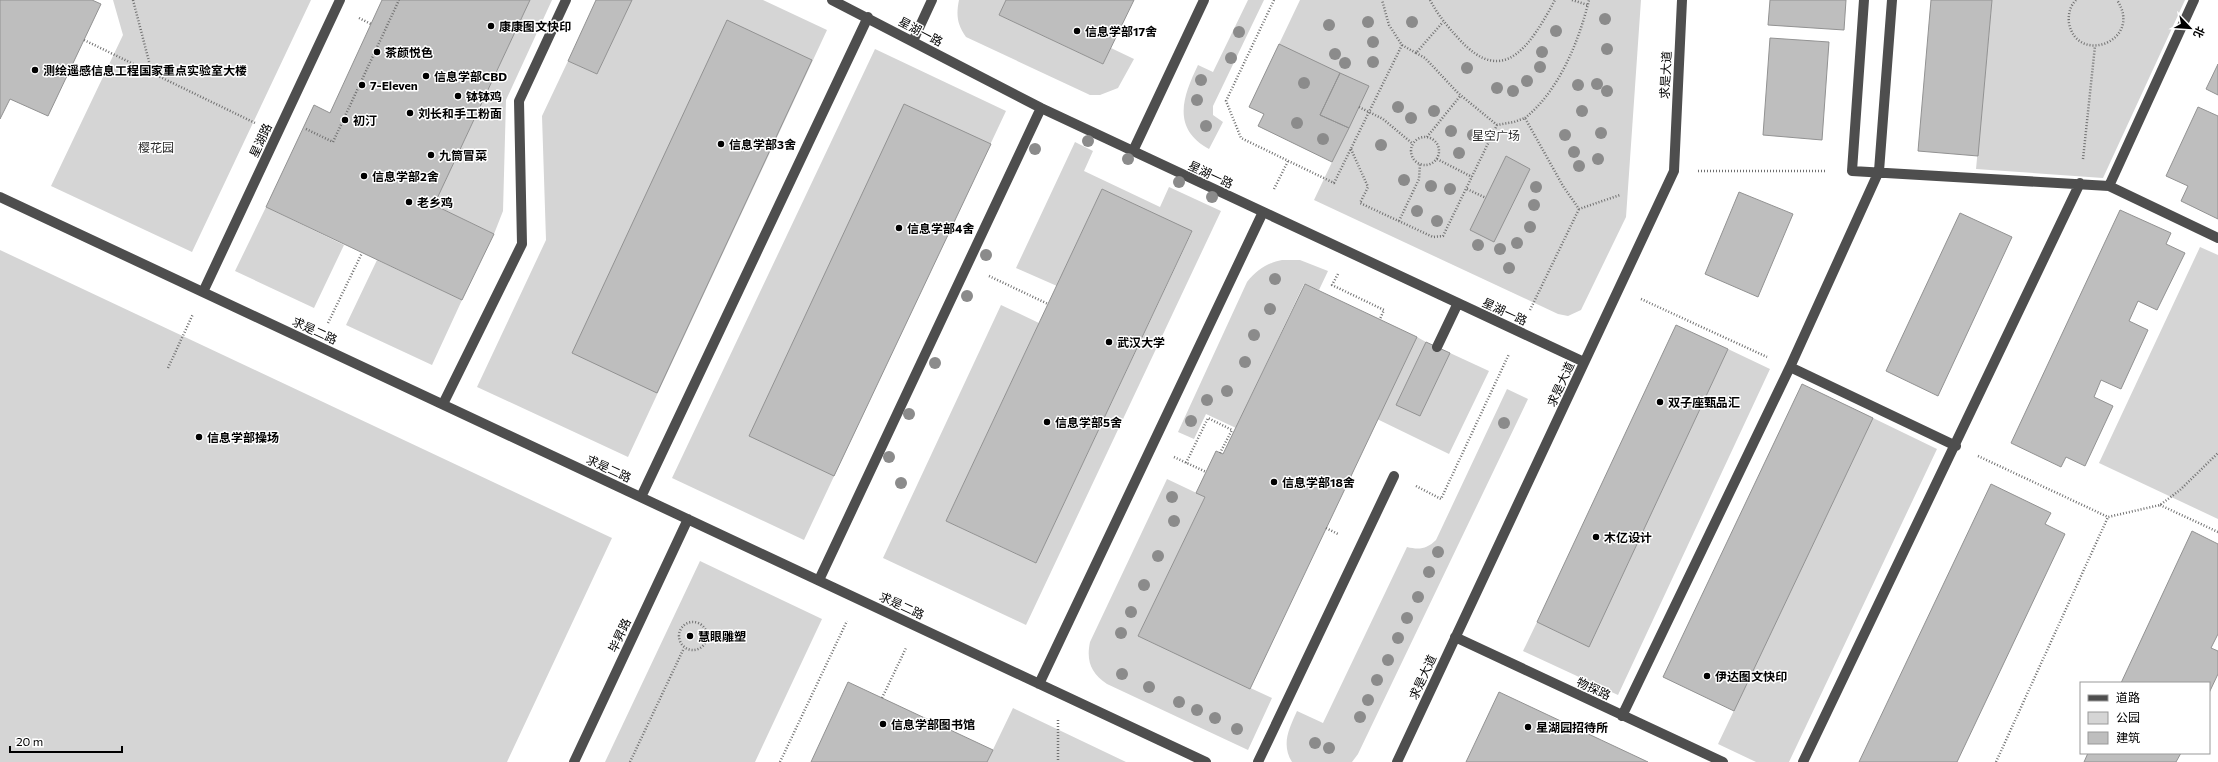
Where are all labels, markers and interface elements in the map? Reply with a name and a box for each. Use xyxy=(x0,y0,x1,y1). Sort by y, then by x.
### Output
north arrow xyxy=(2170,8,2210,48)
street label: 星湖一路 xyxy=(897,14,945,48)
place label: 康康图文快印 xyxy=(499,19,571,33)
marker: 康康图文快印 xyxy=(486,21,496,31)
place label: 信息学部17舍 xyxy=(1085,24,1157,38)
text: 北 xyxy=(2191,25,2208,40)
marker: 信息学部17舍 xyxy=(1072,26,1082,36)
place label: 茶颜悦色 xyxy=(385,45,433,59)
marker: 茶颜悦色 xyxy=(372,47,382,57)
street label: 求是大道 xyxy=(1657,51,1673,99)
place label: 测绘遥感信息工程国家重点实验室大楼 xyxy=(43,63,247,77)
marker: 测绘遥感信息工程国家重点实验室大楼 xyxy=(30,65,40,75)
place label: 信息学部CBD xyxy=(434,69,507,83)
marker: 信息学部CBD xyxy=(421,71,431,81)
place label: 7-Eleven xyxy=(370,78,418,92)
marker: 7-Eleven xyxy=(357,80,367,90)
place label: 钵钵鸡 xyxy=(466,89,502,103)
marker: 钵钵鸡 xyxy=(453,91,463,101)
place label: 刘长和手工粉面 xyxy=(418,106,502,120)
marker: 刘长和手工粉面 xyxy=(405,108,415,118)
place label: 初汀 xyxy=(353,113,377,127)
marker: 初汀 xyxy=(340,115,350,125)
street label: 星湖路 xyxy=(246,121,274,159)
park label: 星空广场 xyxy=(1472,128,1520,142)
place label: 信息学部3舍 xyxy=(729,137,796,151)
marker: 信息学部3舍 xyxy=(716,139,726,149)
park label: 樱花园 xyxy=(138,140,174,154)
place label: 九筒冒菜 xyxy=(439,148,487,162)
marker: 九筒冒菜 xyxy=(426,150,436,160)
street label: 星湖一路 xyxy=(1186,158,1236,190)
place label: 信息学部2舍 xyxy=(372,169,439,183)
marker: 信息学部2舍 xyxy=(359,171,369,181)
place label: 老乡鸡 xyxy=(417,195,453,209)
marker: 老乡鸡 xyxy=(404,197,414,207)
place label: 信息学部4舍 xyxy=(907,221,974,235)
marker: 信息学部4舍 xyxy=(894,223,904,233)
street label: 星湖一路 xyxy=(1480,295,1530,327)
street label: 求是二路 xyxy=(290,314,340,346)
place label: 武汉大学 xyxy=(1117,335,1165,349)
marker: 武汉大学 xyxy=(1104,337,1114,347)
street label: 求是大道 xyxy=(1544,359,1576,409)
place label: 双子座甄品汇 xyxy=(1668,395,1740,409)
marker: 双子座甄品汇 xyxy=(1655,397,1665,407)
place label: 信息学部5舍 xyxy=(1055,415,1122,429)
marker: 信息学部5舍 xyxy=(1042,417,1052,427)
place label: 信息学部操场 xyxy=(207,430,279,444)
marker: 信息学部操场 xyxy=(194,432,204,442)
street label: 求是二路 xyxy=(584,452,634,484)
place label: 信息学部18舍 xyxy=(1282,475,1355,489)
marker: 信息学部18舍 xyxy=(1269,477,1279,487)
place label: 木亿设计 xyxy=(1604,530,1652,544)
marker: 木亿设计 xyxy=(1591,532,1601,542)
street label: 求是二路 xyxy=(877,589,927,621)
street label: 毕昇路 xyxy=(605,616,633,654)
place label: 慧眼雕塑 xyxy=(698,629,746,643)
marker: 慧眼雕塑 xyxy=(685,631,695,641)
street label: 求是大道 xyxy=(1406,652,1438,702)
place label: 伊达图文快印 xyxy=(1715,669,1787,683)
marker: 伊达图文快印 xyxy=(1702,671,1712,681)
street label: 物探路 xyxy=(1575,674,1613,702)
legend xyxy=(2080,682,2210,754)
text: 道路 xyxy=(2116,690,2140,704)
text: 公园 xyxy=(2116,710,2140,724)
place label: 信息学部图书馆 xyxy=(891,717,975,731)
marker: 信息学部图书馆 xyxy=(878,719,888,729)
place label: 星湖园招待所 xyxy=(1536,720,1608,734)
marker: 星湖园招待所 xyxy=(1523,722,1533,732)
scale bar xyxy=(10,728,122,754)
text: 建筑 xyxy=(2116,730,2140,744)
text: 20 m xyxy=(16,734,43,748)

